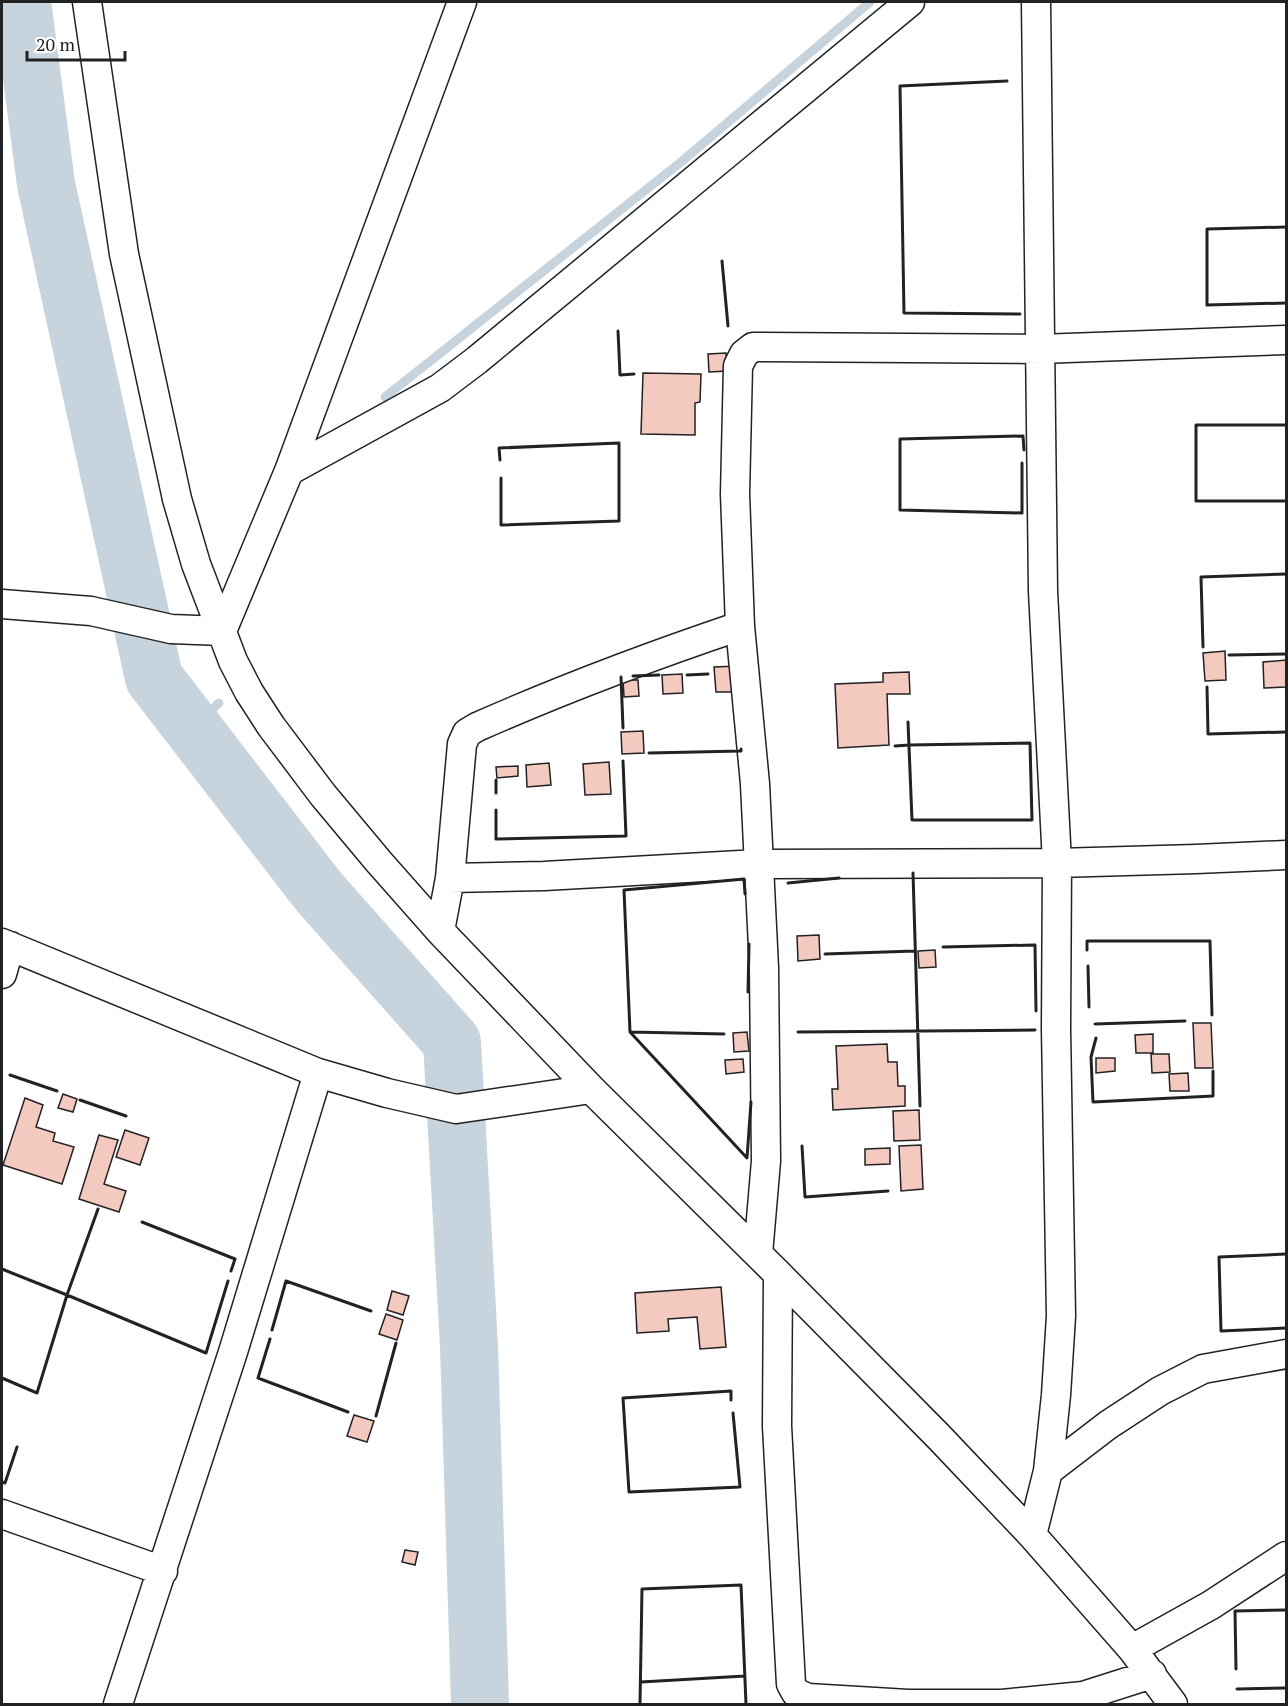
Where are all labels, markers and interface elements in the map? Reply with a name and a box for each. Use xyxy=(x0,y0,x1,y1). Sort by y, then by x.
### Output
scale bar xyxy=(27,24,124,62)
text: 20 m xyxy=(36,32,76,56)

